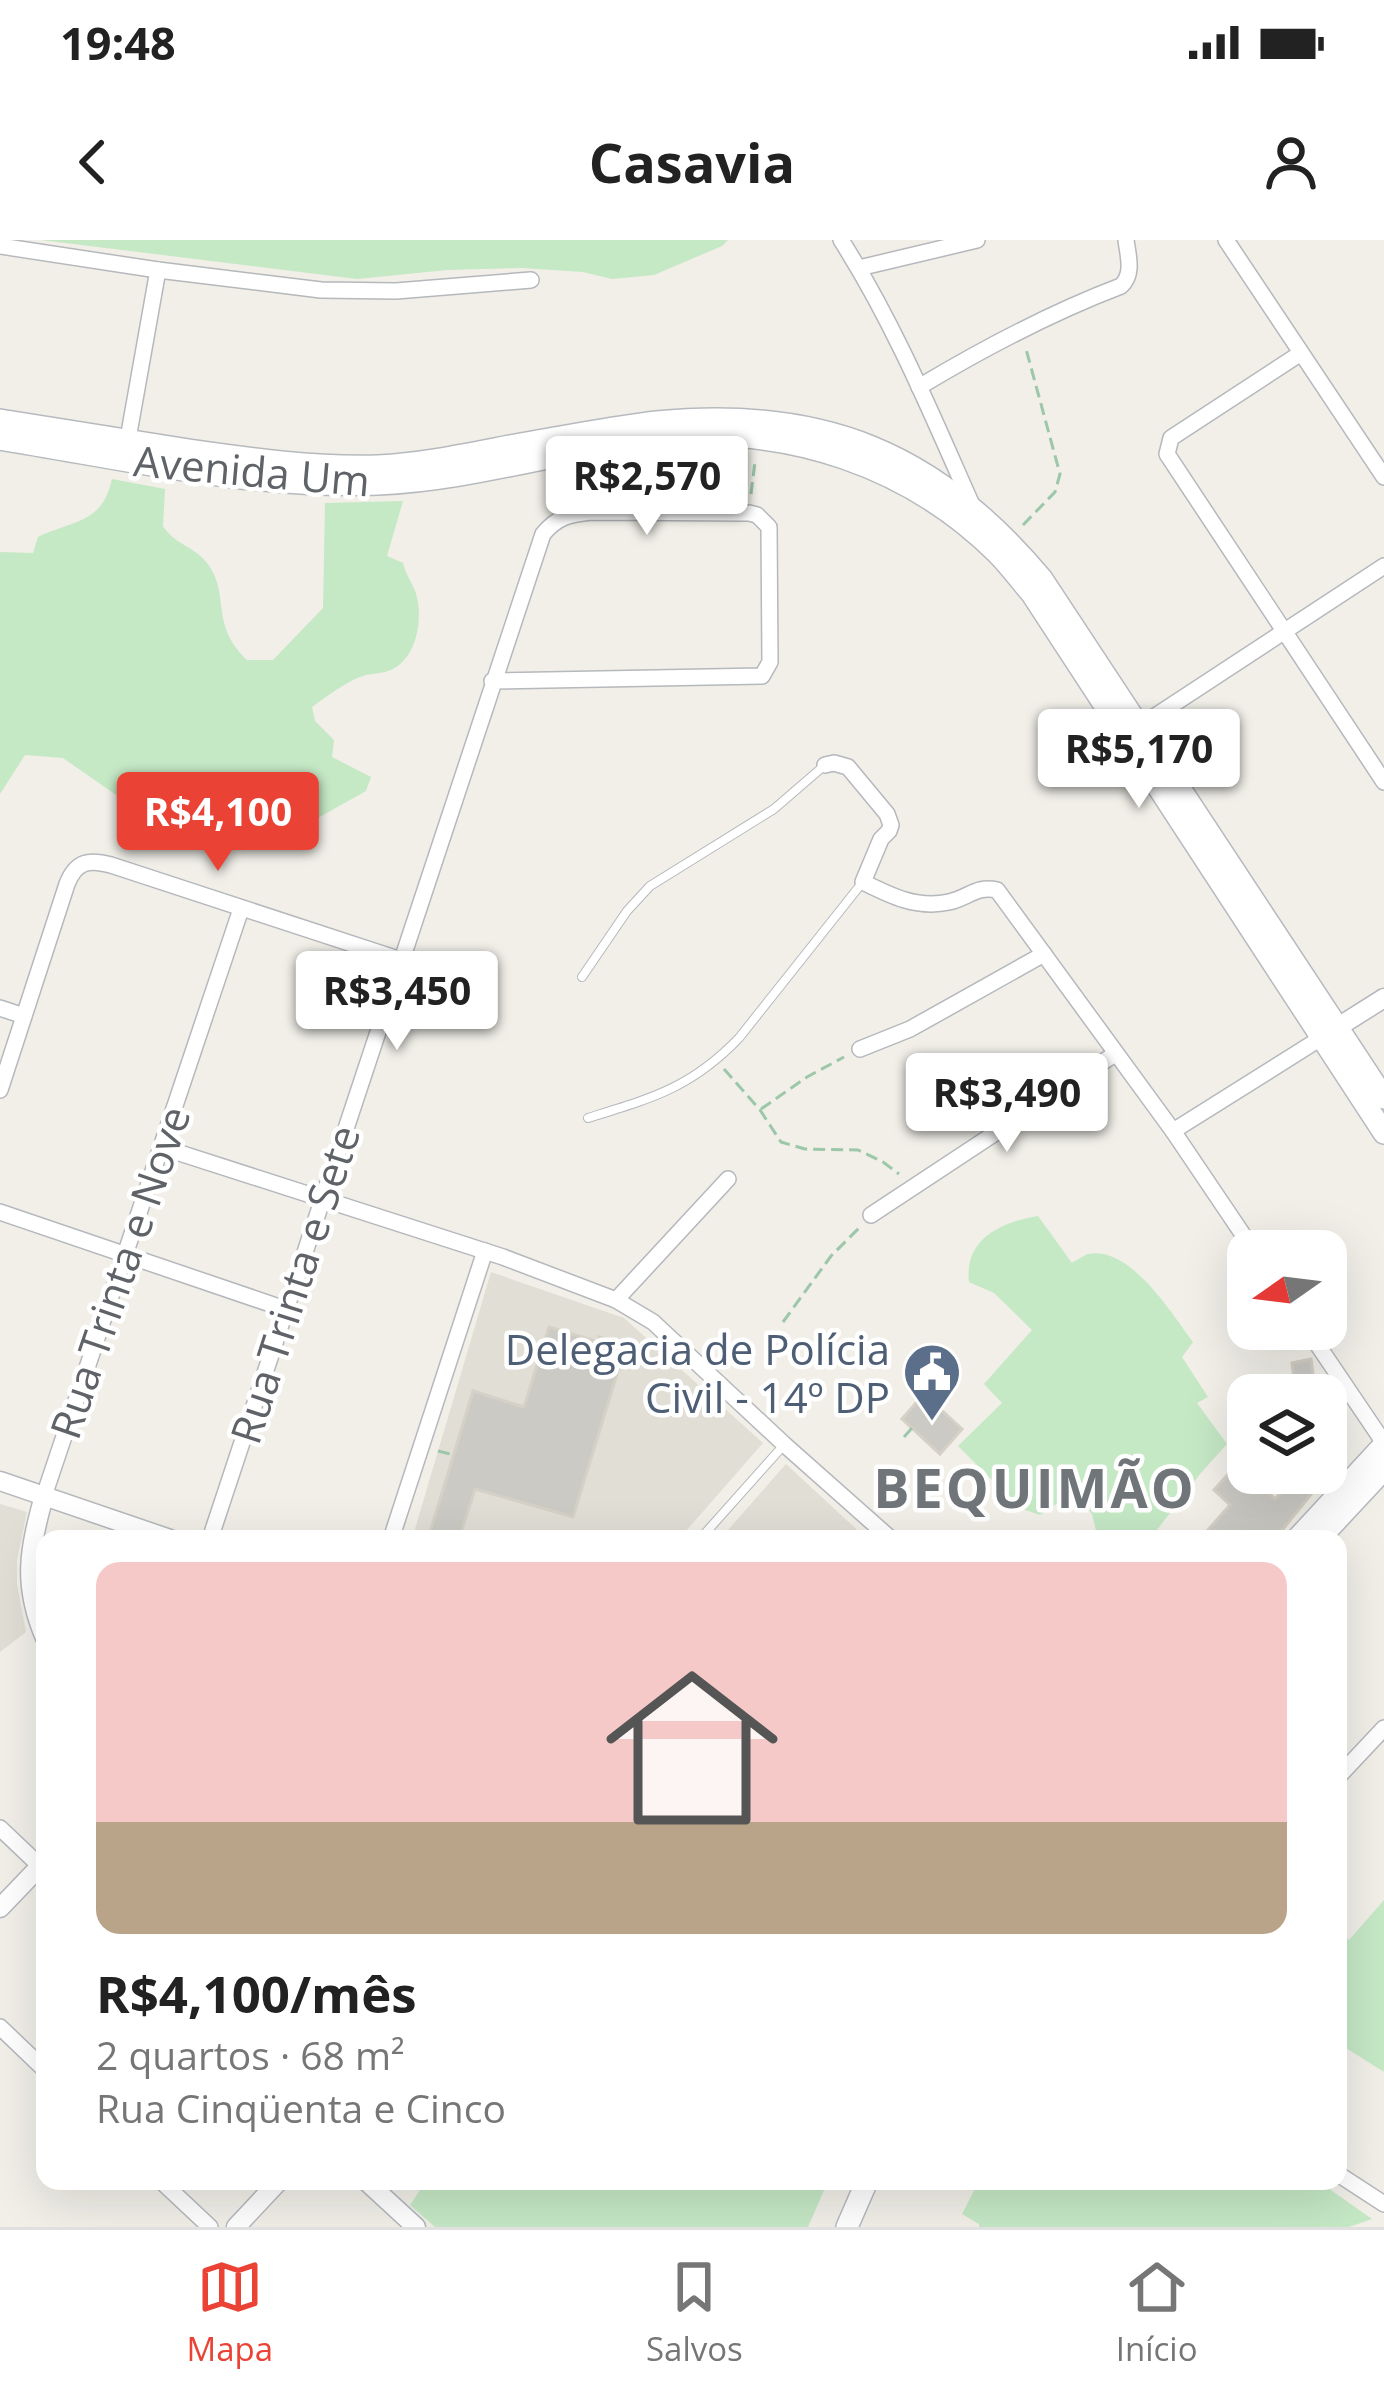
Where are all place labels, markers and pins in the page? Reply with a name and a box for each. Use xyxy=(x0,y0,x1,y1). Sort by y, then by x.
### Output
pin: R$2,570 xyxy=(536,436,758,538)
pin: R$5,170 xyxy=(1028,709,1250,811)
pin: R$4,100 xyxy=(107,772,329,874)
pin: R$3,450 xyxy=(286,951,508,1053)
pin: R$3,490 xyxy=(896,1053,1118,1155)
place label: Delegacia de Polícia Civil - 14º DP xyxy=(505,1320,890,1425)
public building icon: Delegacia de Polícia Civil - 14º DP xyxy=(901,1341,963,1423)

